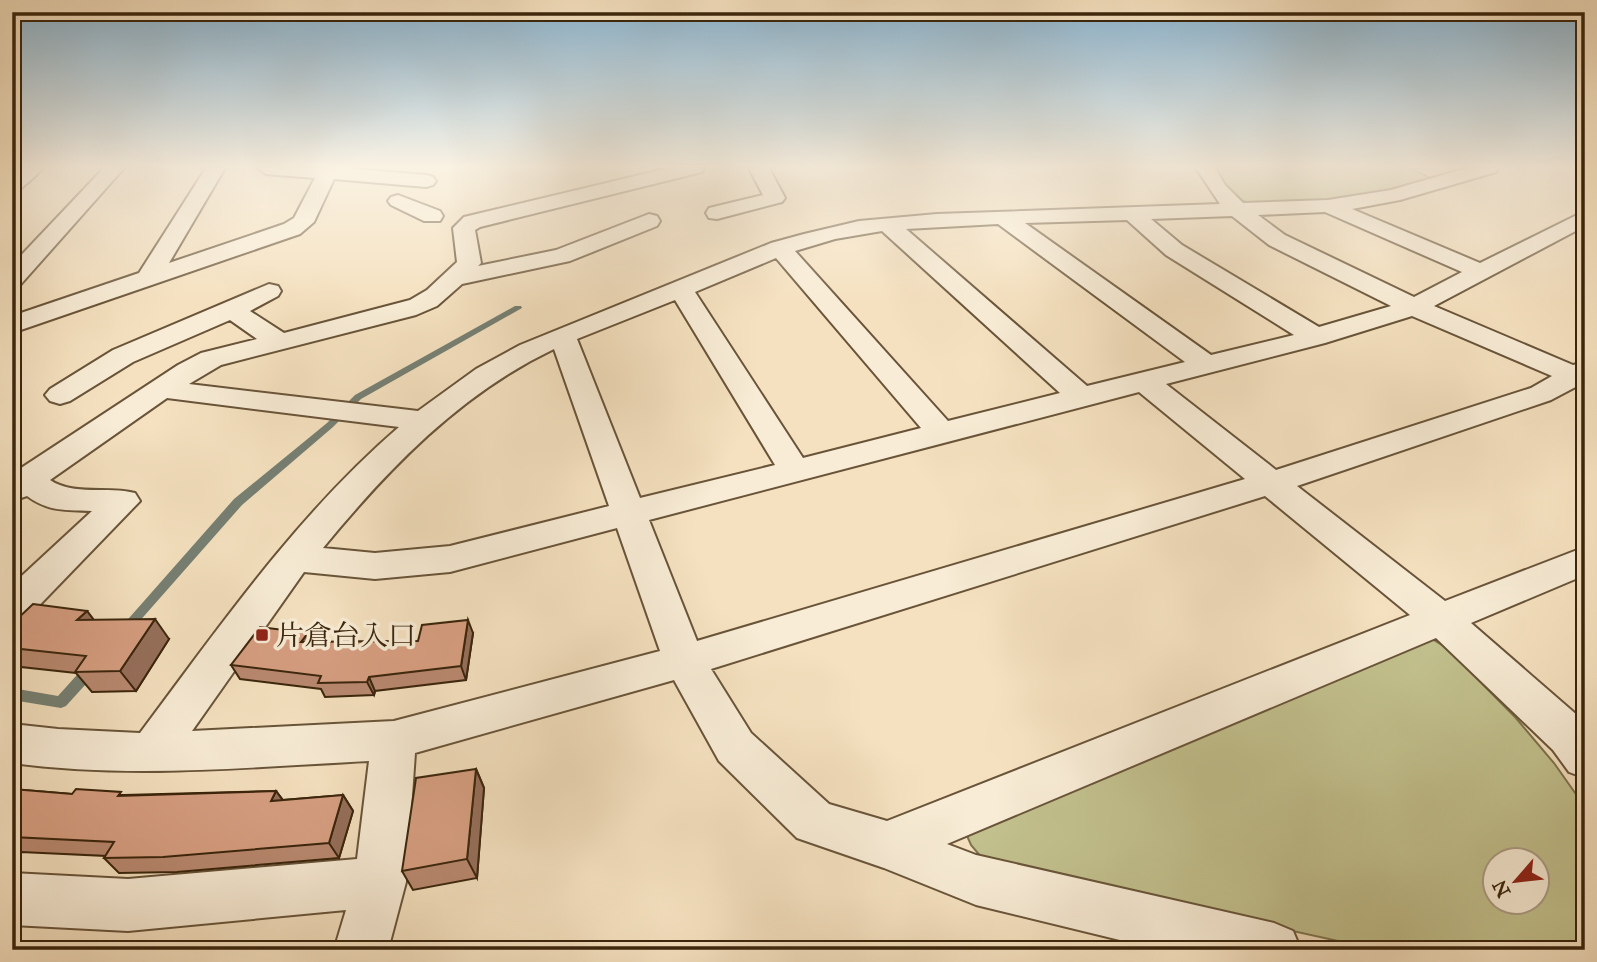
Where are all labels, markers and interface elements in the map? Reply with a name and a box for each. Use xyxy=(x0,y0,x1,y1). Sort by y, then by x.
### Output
place label: 片倉台入口 xyxy=(276,618,416,653)
marker: 片倉台入口 xyxy=(254,627,270,643)
north arrow xyxy=(1482,846,1552,916)
text: N xyxy=(1487,876,1515,901)

